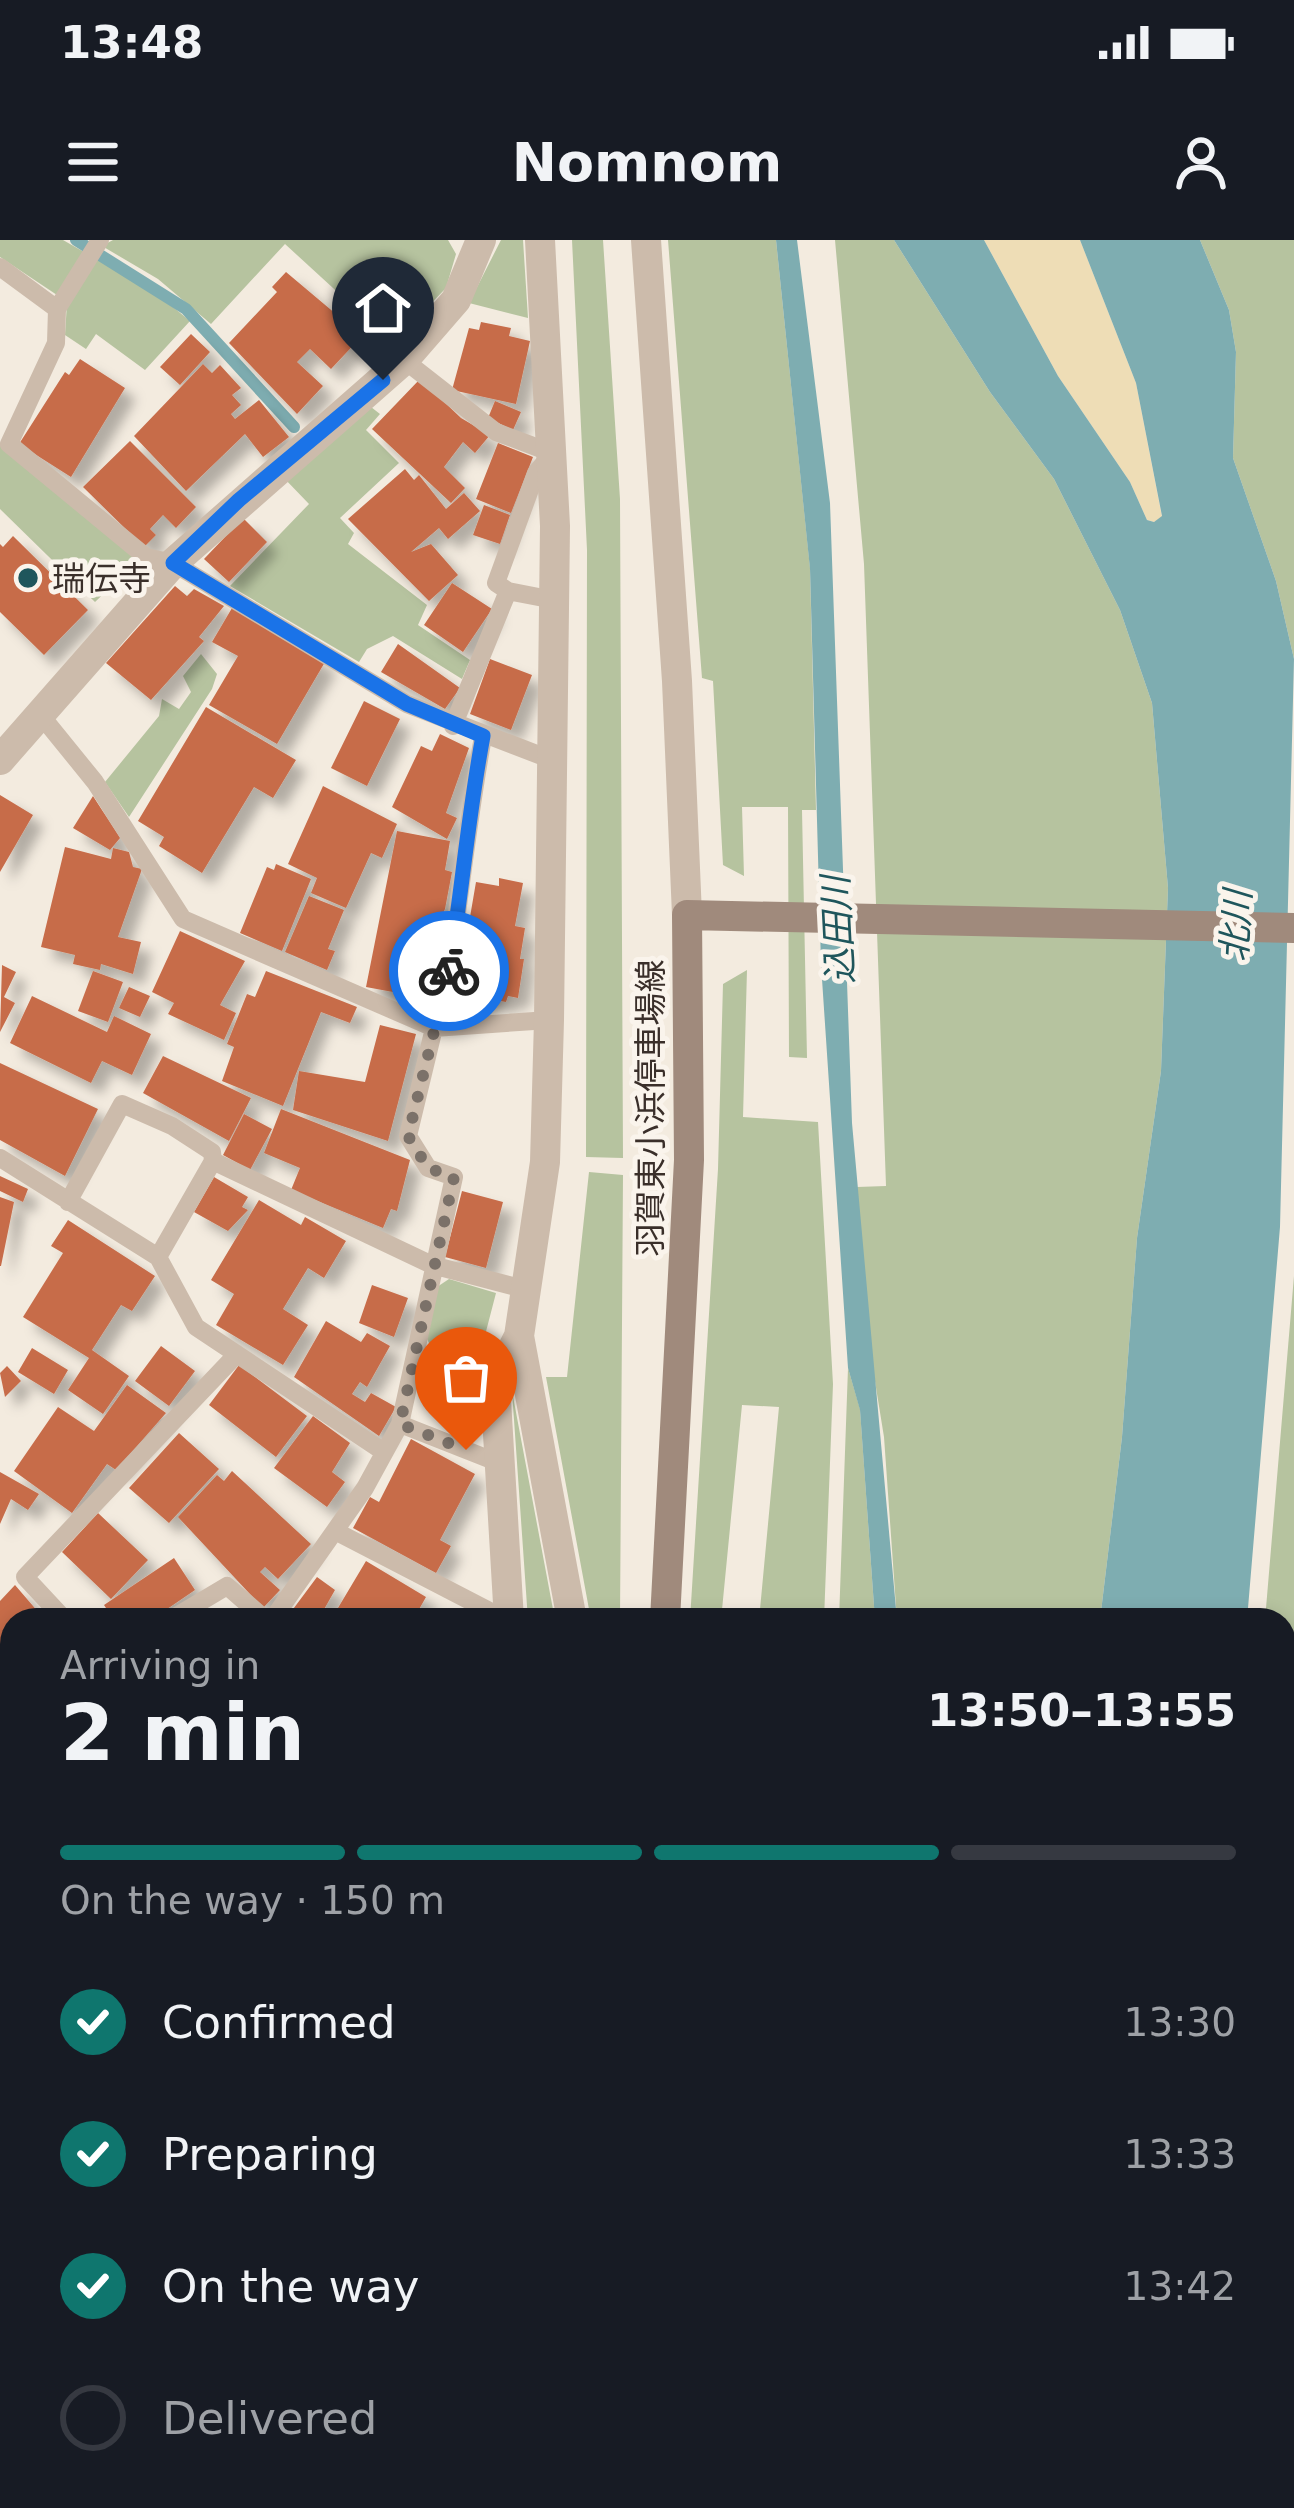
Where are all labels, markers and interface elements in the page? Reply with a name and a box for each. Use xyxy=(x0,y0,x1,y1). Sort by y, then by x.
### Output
text: 13:48 xyxy=(60,16,203,69)
icon: menu xyxy=(60,129,126,195)
icon: person xyxy=(1168,129,1234,195)
text: Nomnom xyxy=(512,131,782,194)
pin xyxy=(332,257,434,380)
icon: home xyxy=(350,275,416,341)
place label: 瑞伝寺 xyxy=(52,559,151,598)
marker: 瑞伝寺 xyxy=(15,565,41,591)
water label: 込田川 xyxy=(814,871,861,985)
water label: 北川 xyxy=(1214,885,1259,963)
courier xyxy=(389,911,509,1031)
icon: bike xyxy=(416,938,482,1004)
street label: 羽賀東小浜停車場線 xyxy=(631,960,670,1257)
pin xyxy=(415,1327,517,1450)
icon: bag xyxy=(433,1345,499,1411)
text: Arriving in xyxy=(60,1643,260,1688)
text: 13:50–13:55 xyxy=(927,1684,1236,1737)
text: 2 min xyxy=(60,1688,305,1778)
text: On the way · 150 m xyxy=(60,1878,445,1923)
icon: check xyxy=(60,1989,126,2055)
text: Confirmed xyxy=(162,1996,396,2049)
text: 13:30 xyxy=(1124,2000,1236,2045)
icon: check xyxy=(60,2121,126,2187)
text: Preparing xyxy=(162,2128,378,2181)
text: 13:33 xyxy=(1124,2132,1236,2177)
icon: check xyxy=(60,2253,126,2319)
text: On the way xyxy=(162,2260,419,2313)
text: 13:42 xyxy=(1124,2264,1236,2309)
text: Delivered xyxy=(162,2392,377,2445)

